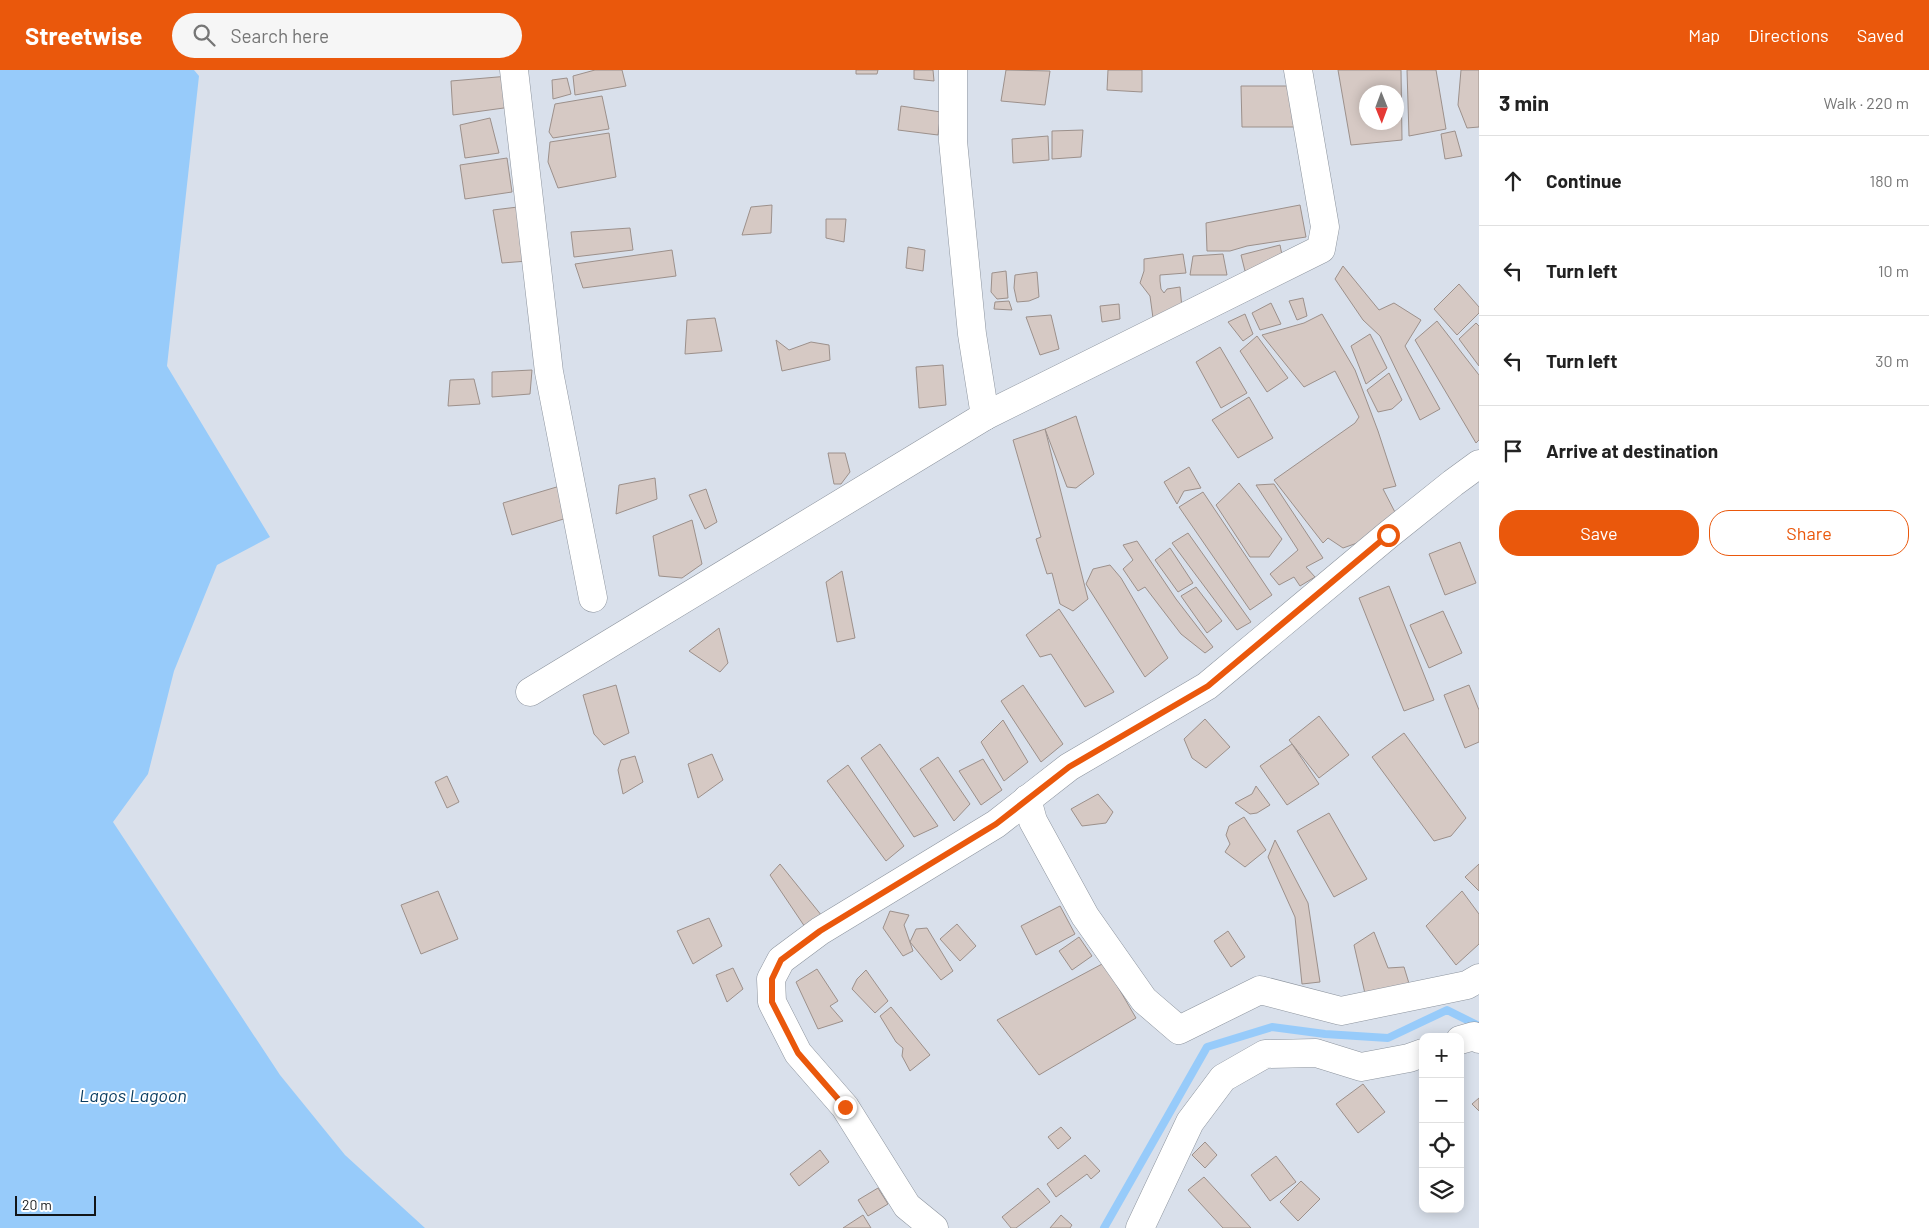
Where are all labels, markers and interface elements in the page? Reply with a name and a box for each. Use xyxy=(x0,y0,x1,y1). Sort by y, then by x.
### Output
search box xyxy=(172,13,522,58)
text: Streetwise xyxy=(25,21,142,50)
icon: search xyxy=(190,21,218,49)
text: Search here xyxy=(230,24,329,47)
text: Map xyxy=(1688,24,1720,46)
text: Directions xyxy=(1748,24,1829,46)
text: Saved xyxy=(1857,24,1904,46)
north arrow xyxy=(1359,85,1404,130)
text: 3 min xyxy=(1499,90,1549,115)
text: Walk · 220 m xyxy=(1823,93,1909,112)
icon: ahead xyxy=(1499,167,1527,195)
text: Continue xyxy=(1546,169,1622,192)
text: 180 m xyxy=(1870,171,1909,190)
icon: left xyxy=(1499,257,1527,285)
text: Turn left xyxy=(1546,259,1617,282)
text: 10 m xyxy=(1878,261,1909,280)
icon: left xyxy=(1499,347,1527,375)
text: Turn left xyxy=(1546,349,1617,372)
text: 30 m xyxy=(1875,351,1909,370)
icon: arrive xyxy=(1499,437,1527,465)
text: Arrive at destination xyxy=(1546,439,1718,462)
button: Save xyxy=(1499,510,1699,556)
button: Share xyxy=(1709,510,1909,556)
route start xyxy=(1377,524,1400,547)
map controls xyxy=(1419,1033,1464,1213)
button: + xyxy=(1419,1033,1464,1078)
button: − xyxy=(1419,1078,1464,1123)
water label: Lagos Lagoon xyxy=(79,1084,187,1106)
route end xyxy=(834,1096,857,1119)
button: locate xyxy=(1419,1123,1464,1168)
button: layers xyxy=(1419,1168,1464,1213)
scale bar xyxy=(15,1193,96,1216)
text: 20 m xyxy=(22,1196,52,1213)

